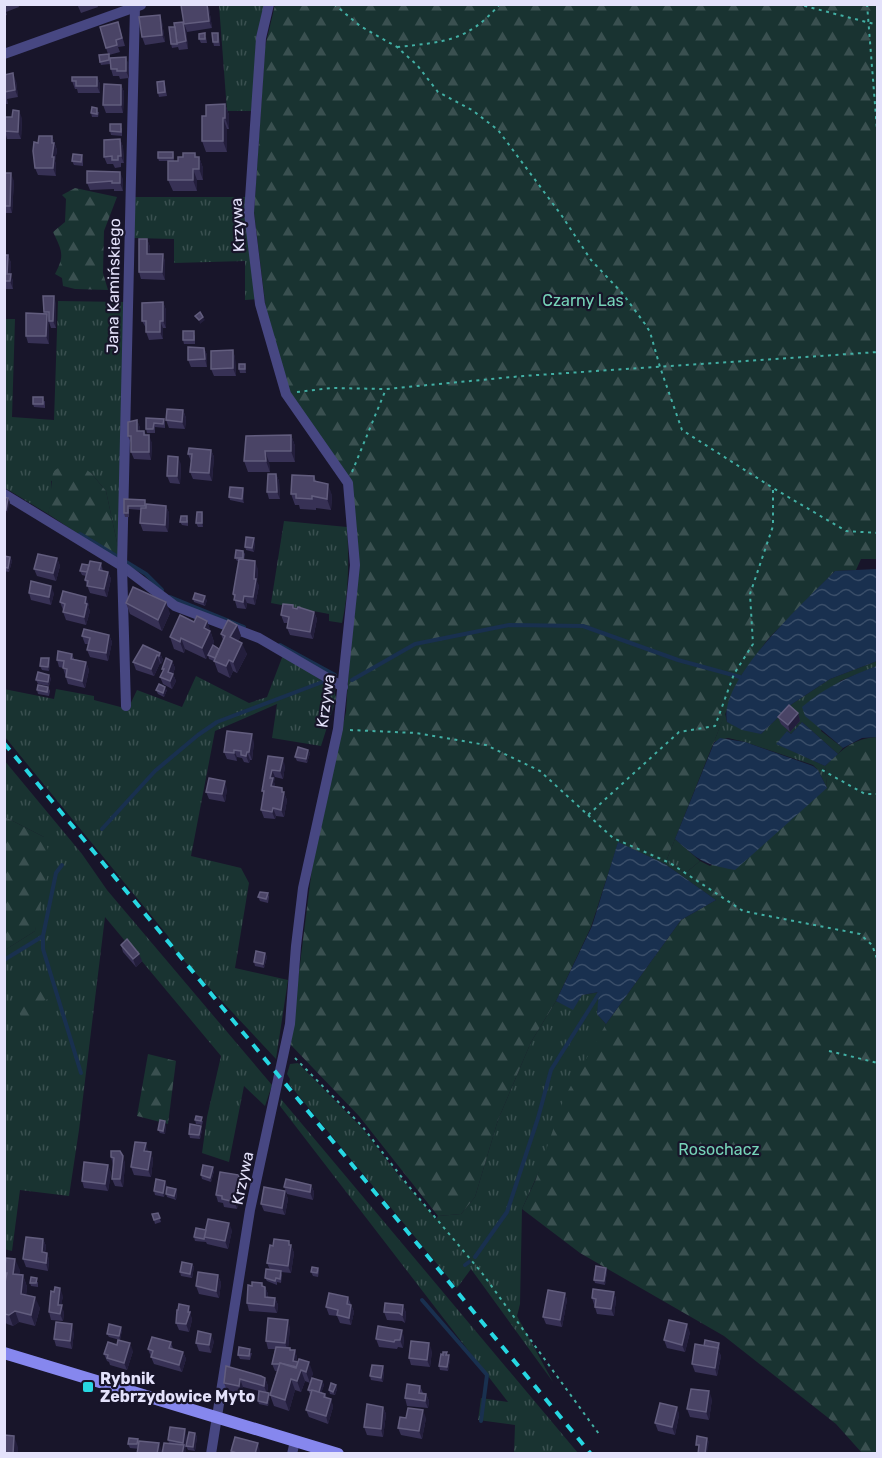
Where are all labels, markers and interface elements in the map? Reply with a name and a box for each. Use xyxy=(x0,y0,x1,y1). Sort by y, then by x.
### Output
street label: Krzywa xyxy=(227,197,248,252)
street label: Jana Kamińskiego xyxy=(103,218,124,354)
park label: Czarny Las xyxy=(542,291,624,310)
street label: Krzywa xyxy=(312,673,339,729)
park label: Rosochacz xyxy=(678,1140,760,1159)
street label: Krzywa xyxy=(228,1150,257,1207)
place label: Rybnik Zebrzydowice Myto xyxy=(100,1369,255,1406)
marker: Rybnik Zebrzydowice Myto xyxy=(81,1380,95,1394)

